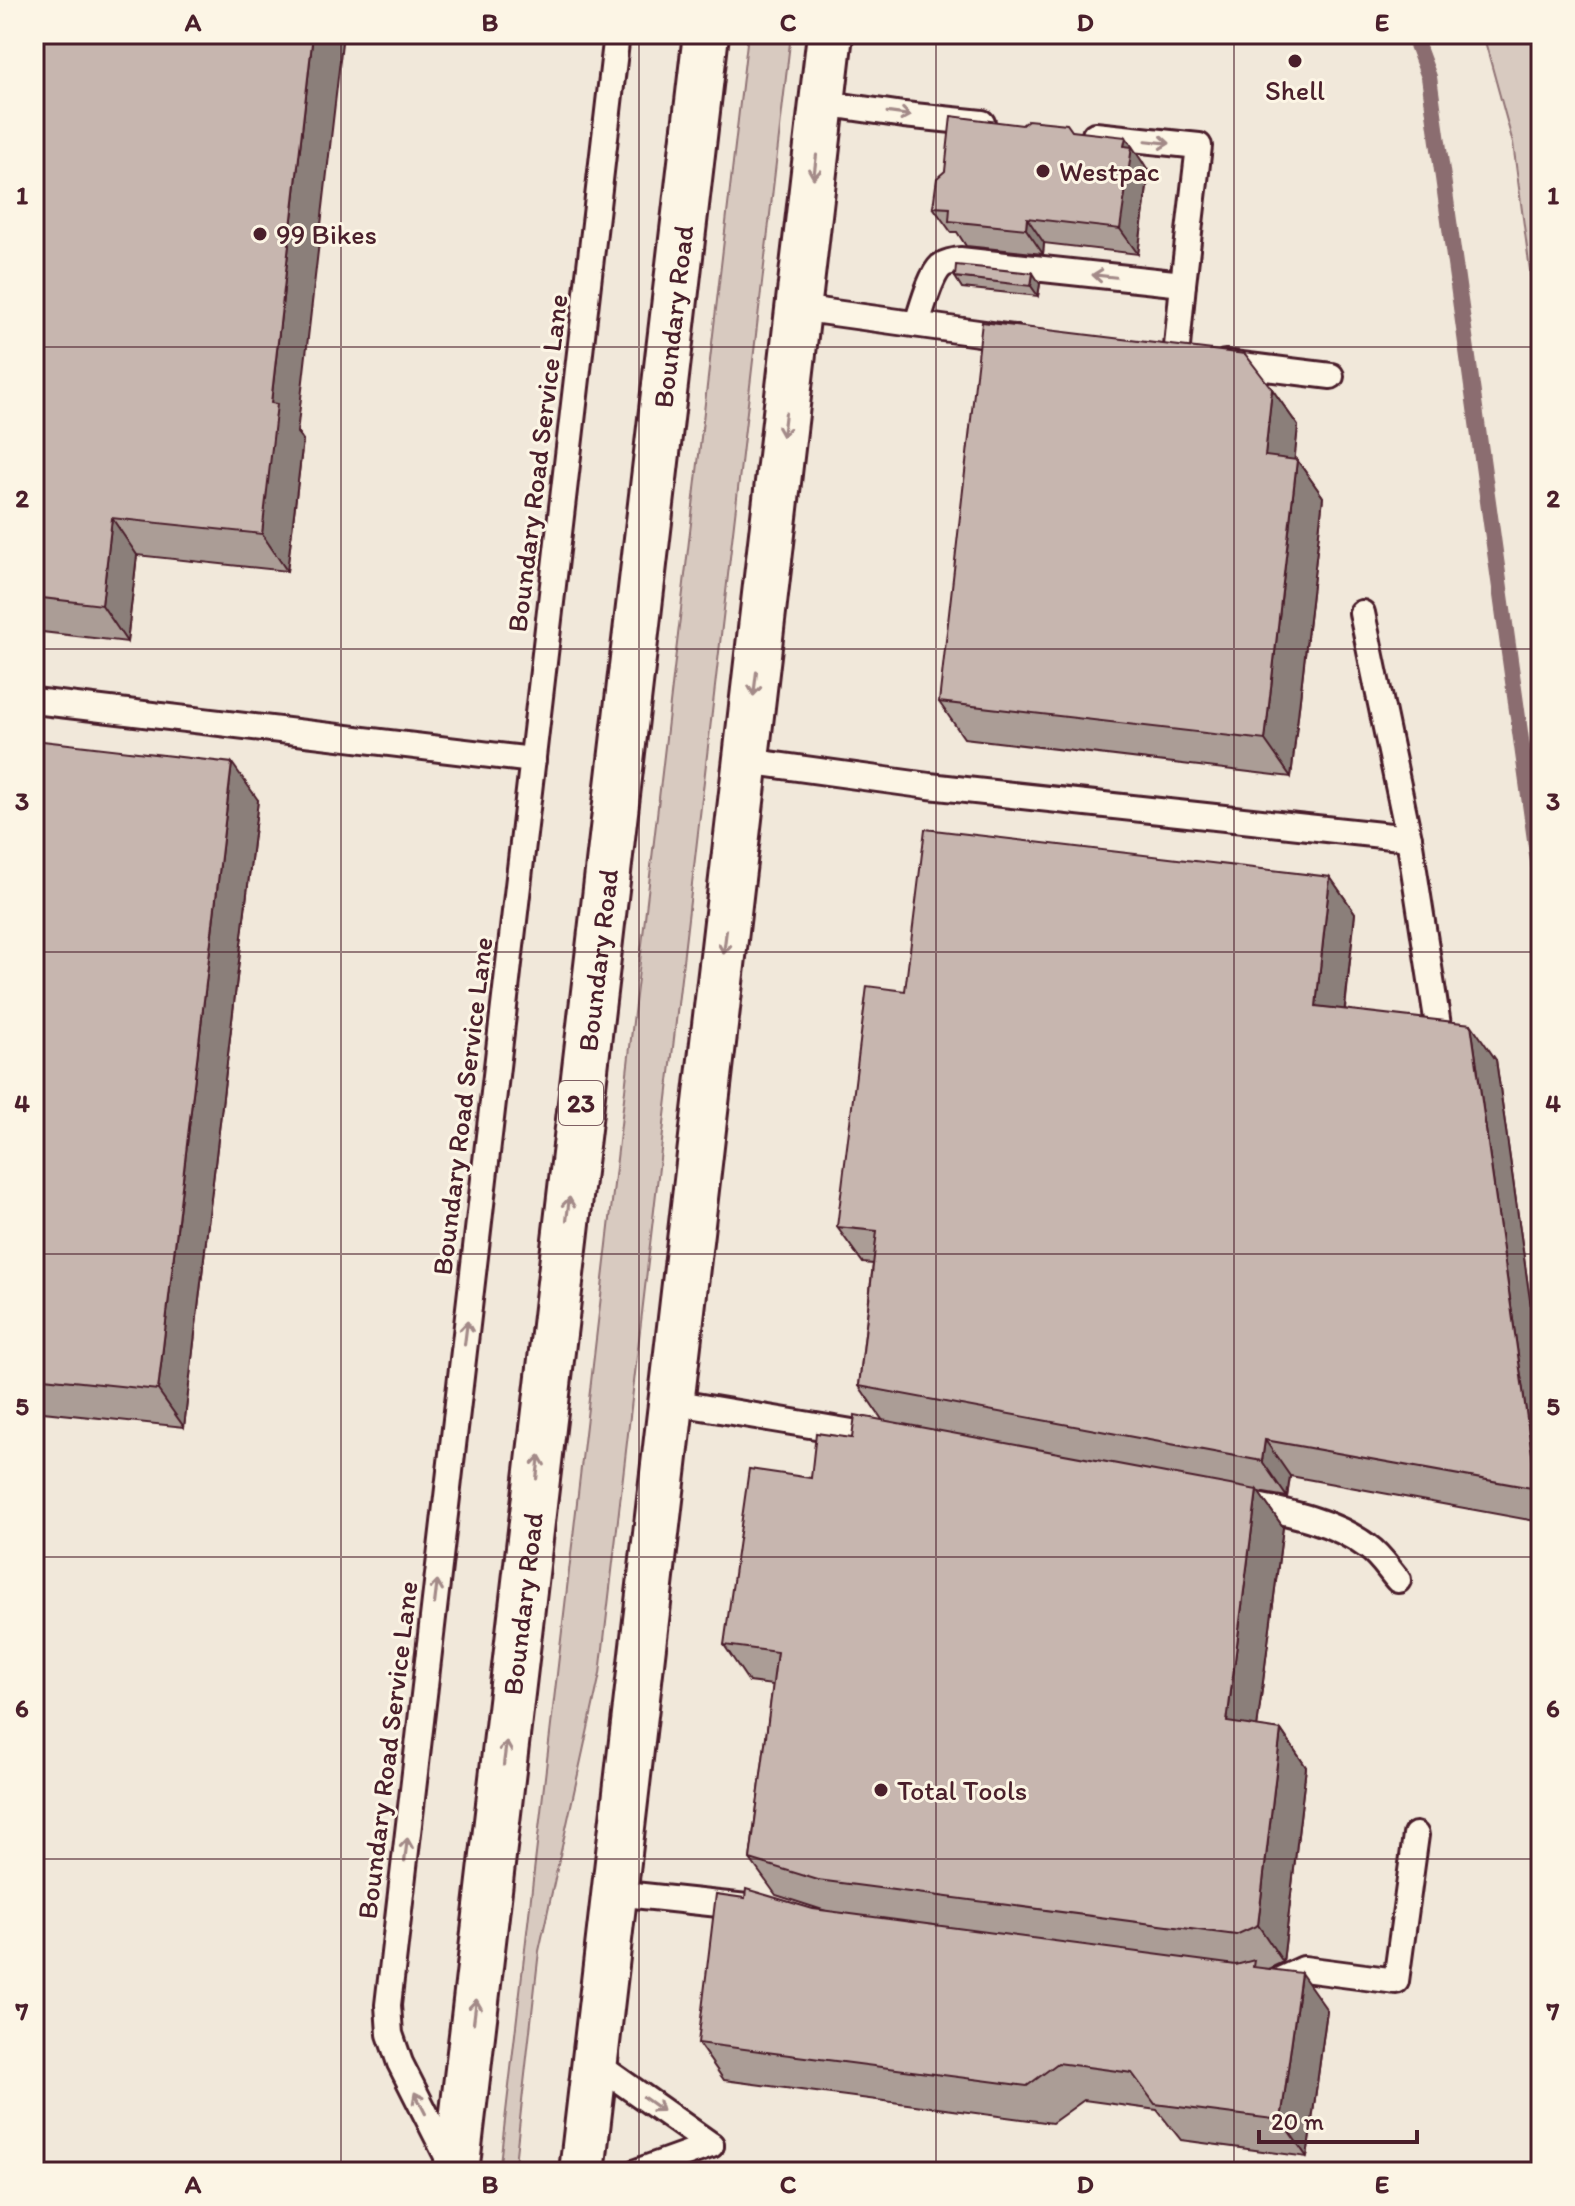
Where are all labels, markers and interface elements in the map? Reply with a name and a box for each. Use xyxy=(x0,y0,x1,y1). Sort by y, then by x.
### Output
text: A xyxy=(184,6,202,38)
text: B xyxy=(482,6,499,38)
text: C xyxy=(780,6,797,38)
text: D xyxy=(1076,6,1094,38)
text: E xyxy=(1375,6,1389,38)
marker: Shell xyxy=(1286,52,1304,70)
place label: Shell xyxy=(1265,73,1325,107)
one-way arrow xyxy=(886,107,911,122)
one-way arrow xyxy=(1144,134,1171,149)
one-way arrow xyxy=(807,153,822,180)
place label: Westpac xyxy=(1059,154,1160,188)
marker: Westpac xyxy=(1034,162,1052,180)
text: 1 xyxy=(16,179,28,211)
text: 1 xyxy=(1547,179,1559,211)
place label: 99 Bikes xyxy=(276,217,377,251)
street label: Boundary Road xyxy=(645,224,700,410)
marker: 99 Bikes xyxy=(251,225,269,243)
one-way arrow xyxy=(1091,268,1118,283)
street label: Boundary Road Service Lane xyxy=(499,292,575,634)
one-way arrow xyxy=(777,411,792,438)
text: 2 xyxy=(15,482,29,514)
text: 2 xyxy=(1546,482,1560,514)
one-way arrow xyxy=(747,670,762,697)
text: 3 xyxy=(15,785,29,817)
text: 3 xyxy=(1546,785,1560,817)
street label: Boundary Road xyxy=(570,867,625,1053)
one-way arrow xyxy=(717,928,732,955)
street label: Boundary Road Service Lane xyxy=(424,935,500,1277)
road number: 23 xyxy=(559,1081,603,1125)
text: 4 xyxy=(14,1087,30,1119)
text: 4 xyxy=(1545,1087,1561,1119)
one-way arrow xyxy=(561,1196,576,1222)
one-way arrow xyxy=(459,1321,474,1347)
text: 5 xyxy=(15,1390,29,1422)
text: 5 xyxy=(1546,1390,1560,1422)
one-way arrow xyxy=(531,1454,546,1481)
street label: Boundary Road xyxy=(495,1511,550,1697)
street label: Boundary Road Service Lane xyxy=(349,1579,425,1921)
one-way arrow xyxy=(429,1580,444,1605)
text: 6 xyxy=(15,1692,29,1724)
text: 6 xyxy=(1546,1692,1560,1724)
one-way arrow xyxy=(497,1740,512,1767)
place label: Total Tools xyxy=(897,1773,1027,1807)
marker: Total Tools xyxy=(872,1781,890,1799)
one-way arrow xyxy=(399,1838,414,1863)
text: 7 xyxy=(15,1995,29,2027)
text: 7 xyxy=(1546,1995,1560,2027)
one-way arrow xyxy=(467,1998,482,2025)
one-way arrow xyxy=(411,2091,427,2115)
scale bar xyxy=(1259,2094,1417,2144)
one-way arrow xyxy=(641,2096,663,2112)
text: 20 m xyxy=(1271,2107,1324,2136)
text: A xyxy=(184,2168,202,2200)
text: B xyxy=(482,2168,499,2200)
text: C xyxy=(780,2168,797,2200)
text: D xyxy=(1076,2168,1094,2200)
text: E xyxy=(1375,2168,1389,2200)

